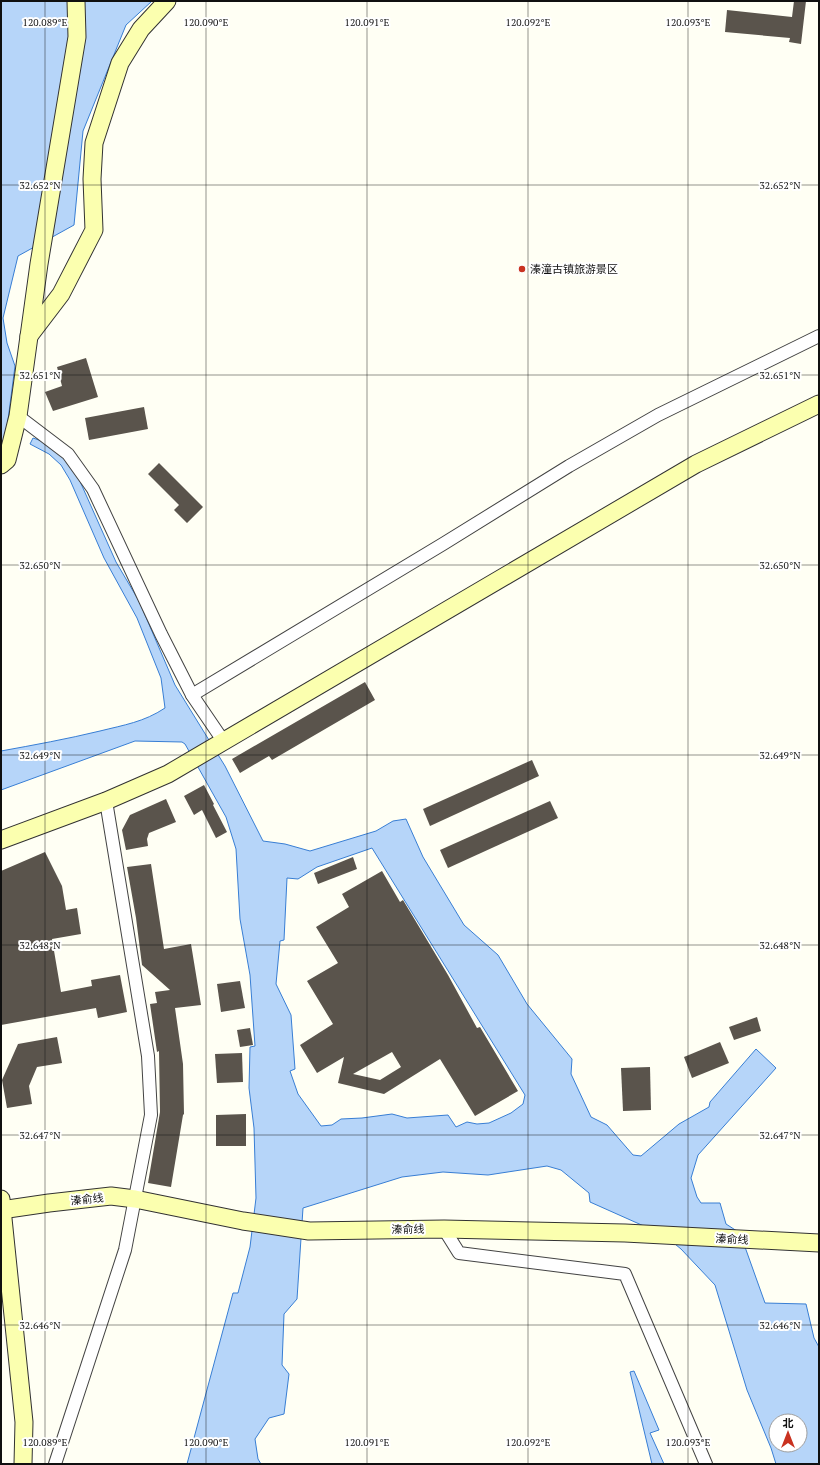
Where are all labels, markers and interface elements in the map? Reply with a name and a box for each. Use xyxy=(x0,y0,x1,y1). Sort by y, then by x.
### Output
text: 120.089°E xyxy=(23,16,68,29)
text: 120.090°E xyxy=(184,16,229,29)
text: 120.091°E xyxy=(345,16,390,29)
text: 120.092°E xyxy=(506,16,551,29)
text: 120.093°E xyxy=(666,16,711,29)
text: 32.652°N xyxy=(20,179,61,192)
text: 32.652°N xyxy=(760,179,801,192)
place label: 溱潼古镇旅游景区 xyxy=(530,262,618,276)
marker: 溱潼古镇旅游景区 xyxy=(517,264,527,274)
text: 32.651°N xyxy=(20,369,61,382)
text: 32.651°N xyxy=(760,369,801,382)
text: 32.650°N xyxy=(20,559,61,572)
text: 32.650°N xyxy=(760,559,801,572)
text: 32.649°N xyxy=(20,749,61,762)
text: 32.649°N xyxy=(760,749,801,762)
text: 32.648°N xyxy=(20,939,61,952)
text: 32.648°N xyxy=(760,939,801,952)
text: 32.647°N xyxy=(20,1129,61,1142)
text: 32.647°N xyxy=(760,1129,801,1142)
street label: 溱俞线 xyxy=(70,1190,104,1208)
street label: 溱俞线 xyxy=(391,1222,425,1236)
street label: 溱俞线 xyxy=(715,1231,749,1247)
text: 32.646°N xyxy=(20,1319,61,1332)
text: 32.646°N xyxy=(760,1319,801,1332)
north arrow xyxy=(768,1413,808,1453)
text: 北 xyxy=(783,1416,794,1430)
text: 120.089°E xyxy=(23,1436,68,1449)
text: 120.090°E xyxy=(184,1436,229,1449)
text: 120.091°E xyxy=(345,1436,390,1449)
text: 120.092°E xyxy=(506,1436,551,1449)
text: 120.093°E xyxy=(666,1436,711,1449)

